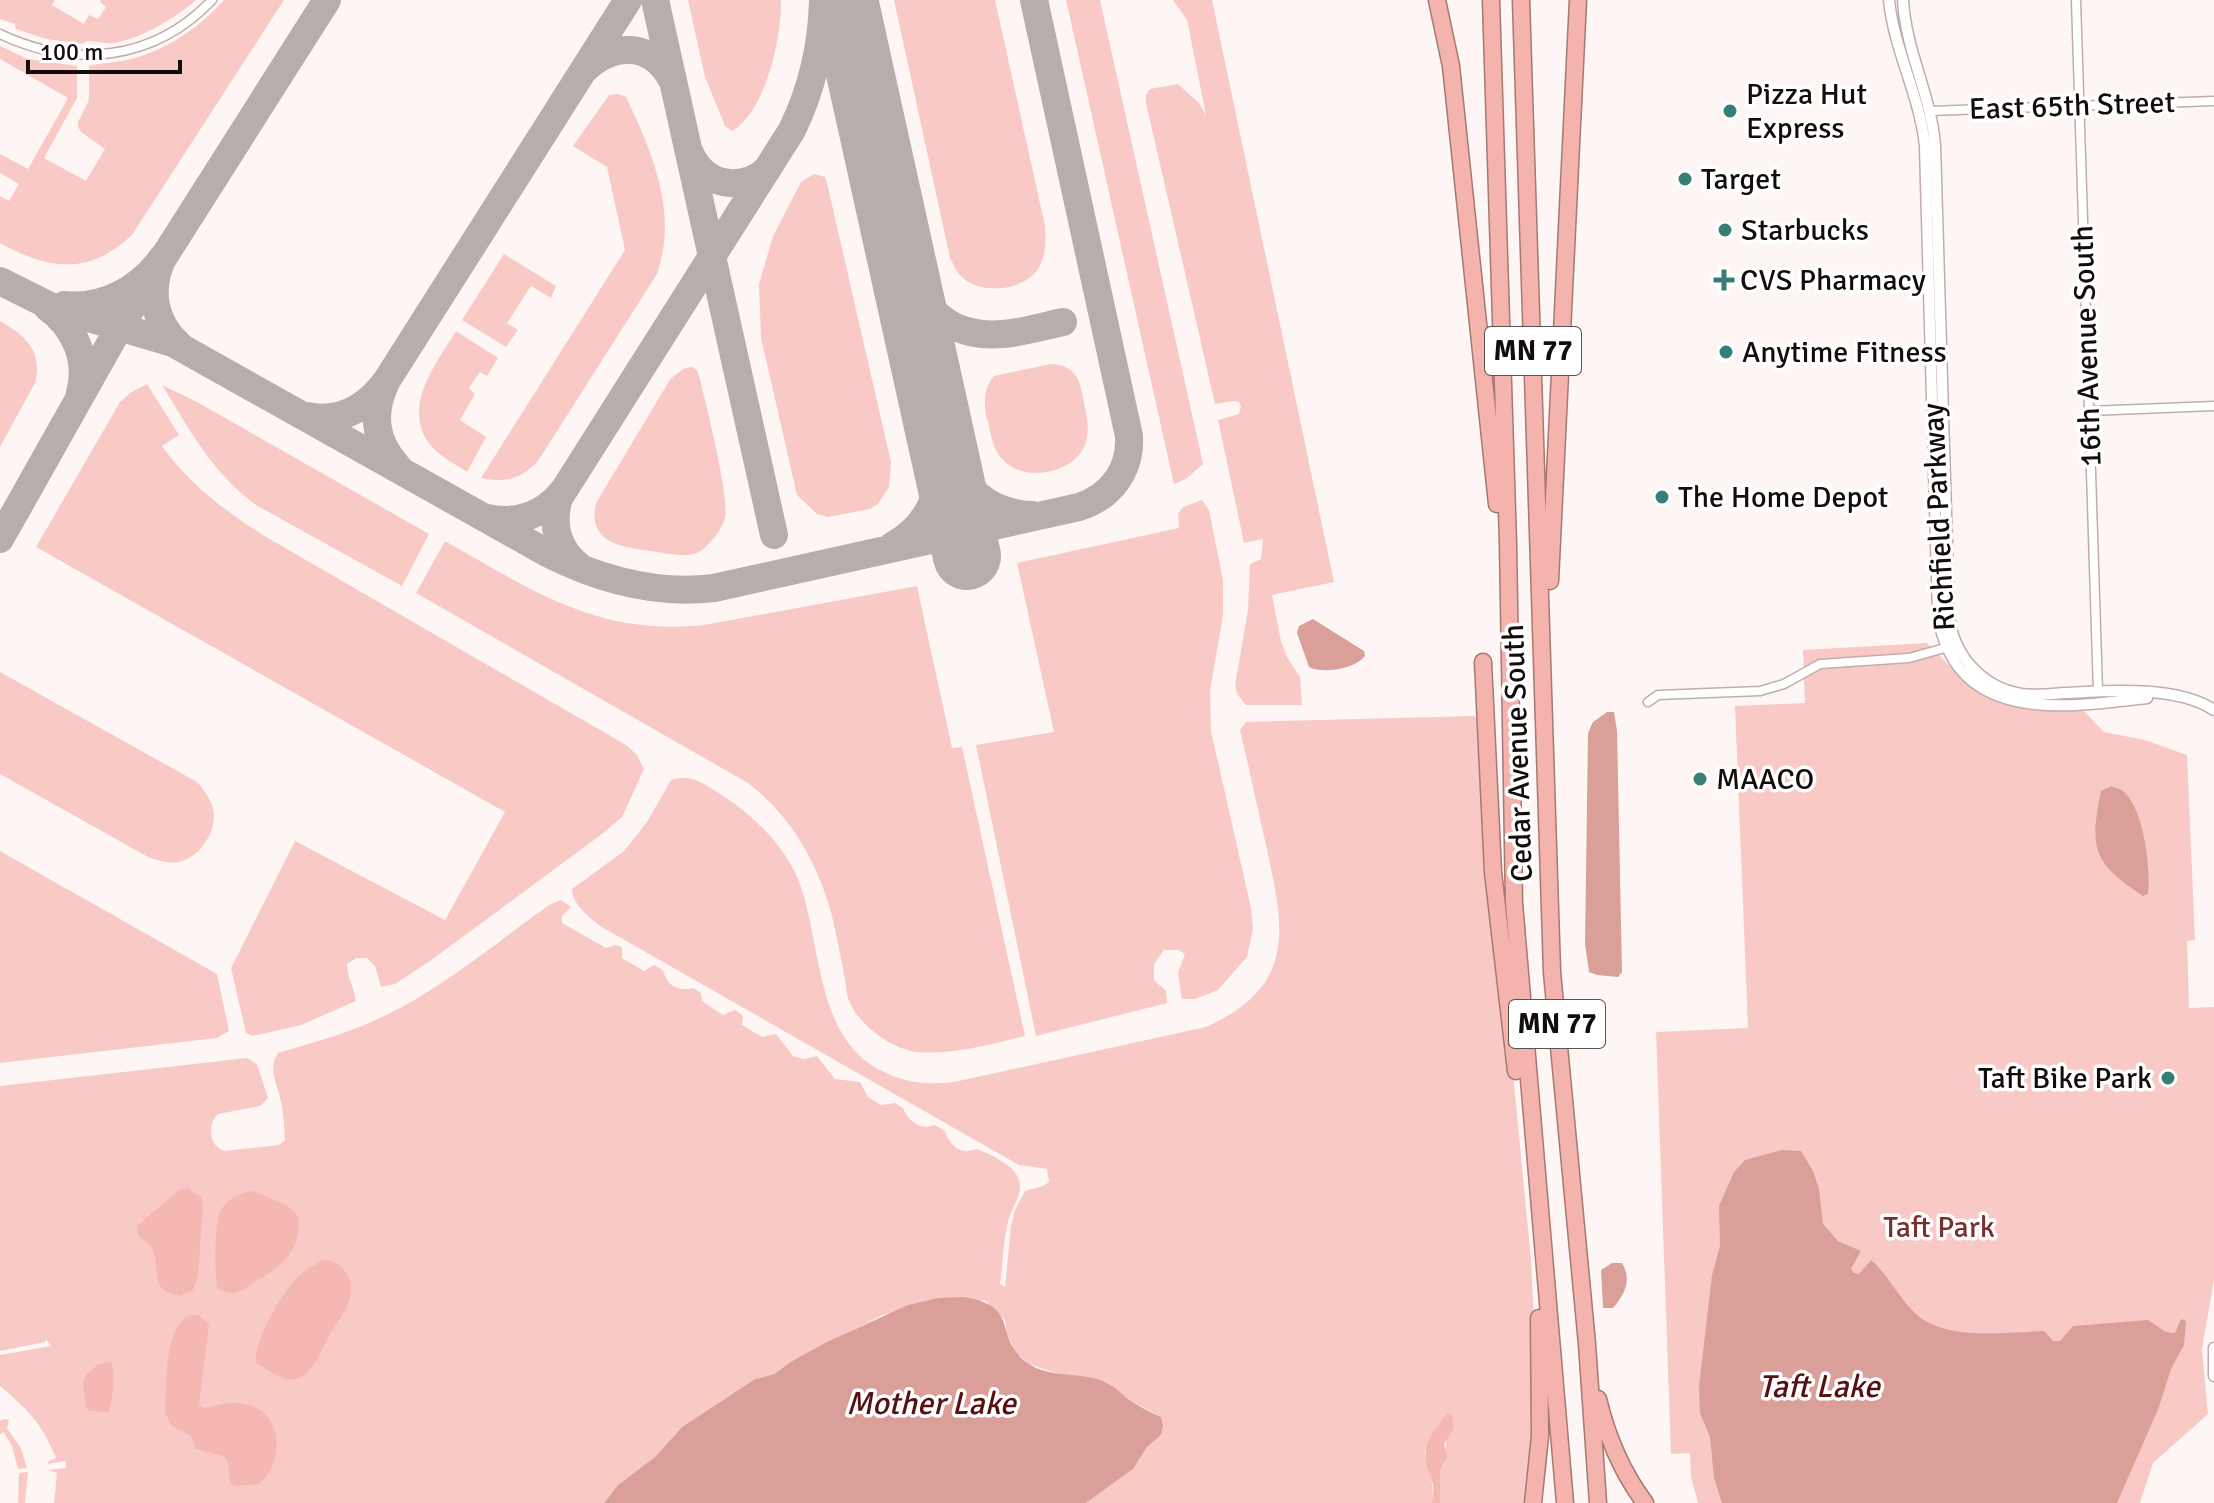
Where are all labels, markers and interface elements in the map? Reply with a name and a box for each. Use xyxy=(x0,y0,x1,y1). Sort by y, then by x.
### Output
scale bar xyxy=(28,24,180,74)
text: 100 m xyxy=(40,37,103,67)
place label: Pizza Hut Express xyxy=(1746,76,1867,147)
street label: East 65th Street xyxy=(1968,84,2176,128)
marker: Pizza Hut Express xyxy=(1721,102,1739,120)
place label: Target xyxy=(1701,161,1781,198)
marker: Target xyxy=(1676,170,1694,188)
place label: Starbucks xyxy=(1741,212,1869,249)
marker: Starbucks xyxy=(1716,221,1734,239)
street label: 16th Avenue South xyxy=(2064,225,2110,467)
place label: CVS Pharmacy xyxy=(1740,262,1926,299)
marker: CVS Pharmacy xyxy=(1715,271,1733,289)
road number: MN 77 xyxy=(1485,327,1581,375)
place label: Anytime Fitness xyxy=(1742,334,1947,371)
marker: Anytime Fitness xyxy=(1717,343,1735,361)
street label: Richfield Parkway xyxy=(1915,402,1963,632)
place label: The Home Depot xyxy=(1678,479,1888,516)
marker: The Home Depot xyxy=(1653,488,1671,506)
street label: Cedar Avenue South xyxy=(1495,624,1541,882)
place label: MAACO xyxy=(1716,761,1814,798)
marker: MAACO xyxy=(1691,770,1709,788)
road number: MN 77 xyxy=(1509,1000,1605,1048)
place label: Taft Bike Park xyxy=(1978,1060,2152,1097)
marker: Taft Bike Park xyxy=(2159,1069,2177,1087)
park label: Taft Park xyxy=(1883,1209,1995,1246)
water label: Taft Lake xyxy=(1758,1367,1882,1406)
water label: Mother Lake xyxy=(846,1384,1018,1423)

